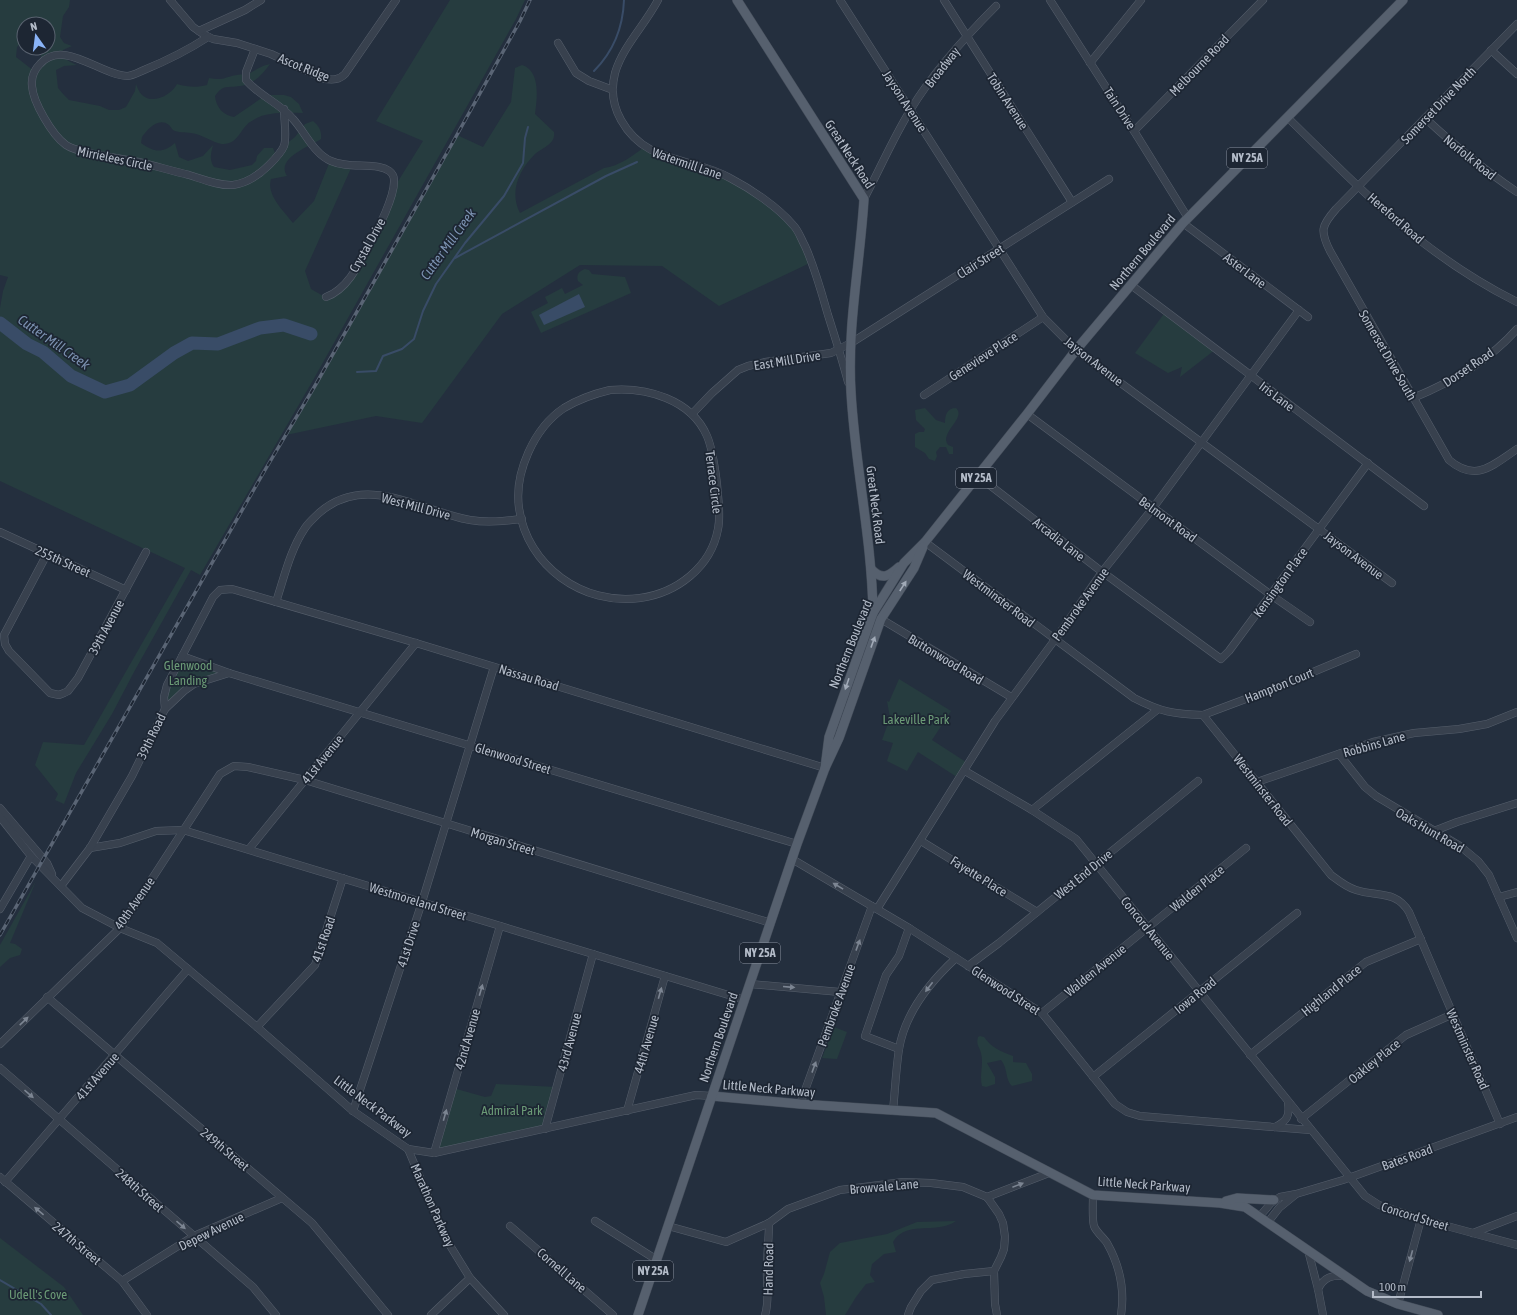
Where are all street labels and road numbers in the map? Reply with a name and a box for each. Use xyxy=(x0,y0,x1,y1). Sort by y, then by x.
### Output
street label: Melbourne Road xyxy=(1166,32,1232,99)
street label: Broadway xyxy=(922,44,963,91)
street label: Ascot Ridge xyxy=(276,50,332,85)
street label: Somerset Drive North xyxy=(1398,64,1479,147)
street label: Jayson Avenue xyxy=(879,68,930,135)
street label: Tobin Avenue xyxy=(984,70,1031,132)
street label: Tain Drive xyxy=(1100,84,1139,132)
street label: Great Neck Road xyxy=(822,117,877,191)
street label: Norfolk Road xyxy=(1441,132,1499,183)
street label: Mirrielees Circle xyxy=(76,143,154,174)
street label: Watermill Lane xyxy=(650,145,724,182)
road number: NY 25A xyxy=(1227,148,1267,168)
street label: Hereford Road xyxy=(1365,190,1427,247)
street label: Northern Boulevard xyxy=(1106,211,1178,293)
street label: Crystal Drive xyxy=(346,215,389,275)
street label: Clair Street xyxy=(954,241,1007,282)
street label: Aster Lane xyxy=(1220,250,1269,291)
street label: Somerset Drive South xyxy=(1356,308,1419,403)
street label: Genevieve Place xyxy=(946,329,1020,384)
street label: Jayson Avenue xyxy=(1061,334,1126,389)
street label: Dorset Road xyxy=(1440,345,1497,390)
street label: East Mill Drive xyxy=(753,348,822,373)
street label: Iris Lane xyxy=(1256,378,1297,414)
street label: Terrace Circle xyxy=(702,450,725,515)
street label: Great Neck Road xyxy=(863,465,888,545)
road number: NY 25A xyxy=(956,468,996,488)
street label: West Mill Drive xyxy=(380,490,452,523)
street label: Belmont Road xyxy=(1136,493,1199,545)
street label: Arcadia Lane xyxy=(1030,515,1088,564)
street label: Jayson Avenue xyxy=(1321,528,1386,583)
street label: 255th Street xyxy=(33,543,93,580)
street label: Kensington Place xyxy=(1250,545,1311,620)
street label: Pembroke Avenue xyxy=(1049,565,1112,644)
street label: Westminster Road xyxy=(960,566,1038,630)
street label: 39th Avenue xyxy=(86,597,127,657)
street label: Northern Boulevard xyxy=(826,598,875,691)
street label: Buttonwood Road xyxy=(906,631,986,688)
street label: Nassau Road xyxy=(497,661,561,694)
street label: Hampton Court xyxy=(1243,665,1316,706)
street label: 39th Road xyxy=(134,711,169,761)
street label: Robbins Lane xyxy=(1341,728,1407,760)
street label: 41st Avenue xyxy=(298,732,347,787)
street label: Glenwood Street xyxy=(473,740,553,777)
street label: Westminster Road xyxy=(1230,752,1295,829)
street label: Oaks Hunt Road xyxy=(1393,805,1467,856)
street label: Morgan Street xyxy=(469,825,537,858)
street label: West End Drive xyxy=(1051,846,1115,902)
street label: Fayette Place xyxy=(948,853,1010,900)
street label: Walden Place xyxy=(1167,862,1227,915)
street label: 40th Avenue xyxy=(111,874,158,932)
street label: Westmoreland Street xyxy=(367,880,468,923)
street label: Concord Avenue xyxy=(1118,894,1178,963)
street label: 41st Road xyxy=(309,914,338,964)
street label: 41st Drive xyxy=(394,919,423,969)
street label: Walden Avenue xyxy=(1062,941,1129,1000)
road number: NY 25A xyxy=(740,943,780,963)
street label: Pembroke Avenue xyxy=(815,962,858,1048)
street label: Highland Place xyxy=(1298,962,1364,1019)
street label: Glenwood Street xyxy=(969,963,1043,1018)
street label: Iowa Road xyxy=(1171,974,1219,1017)
street label: Northern Boulevard xyxy=(696,990,741,1084)
street label: 42nd Avenue xyxy=(452,1007,483,1071)
street label: Westminster Road xyxy=(1443,1007,1492,1092)
street label: 43rd Avenue xyxy=(554,1011,585,1073)
street label: 44th Avenue xyxy=(631,1013,662,1075)
street label: Oakley Place xyxy=(1345,1036,1403,1087)
street label: 41st Avenue xyxy=(73,1049,122,1103)
street label: Little Neck Parkway xyxy=(331,1072,415,1141)
street label: Little Neck Parkway xyxy=(722,1077,817,1100)
street label: 249th Street xyxy=(197,1125,252,1174)
street label: Bates Road xyxy=(1380,1141,1435,1174)
street label: Marathon Parkway xyxy=(408,1161,458,1250)
street label: 248th Street xyxy=(113,1165,167,1215)
street label: Little Neck Parkway xyxy=(1097,1174,1192,1195)
street label: Browvale Lane xyxy=(849,1176,919,1197)
street label: Concord Street xyxy=(1379,1199,1451,1234)
street label: Depew Avenue xyxy=(176,1209,246,1254)
street label: 247th Street xyxy=(49,1219,104,1268)
street label: Hand Road xyxy=(761,1243,776,1295)
street label: Cornell Lane xyxy=(534,1245,589,1296)
road number: NY 25A xyxy=(633,1261,673,1281)

